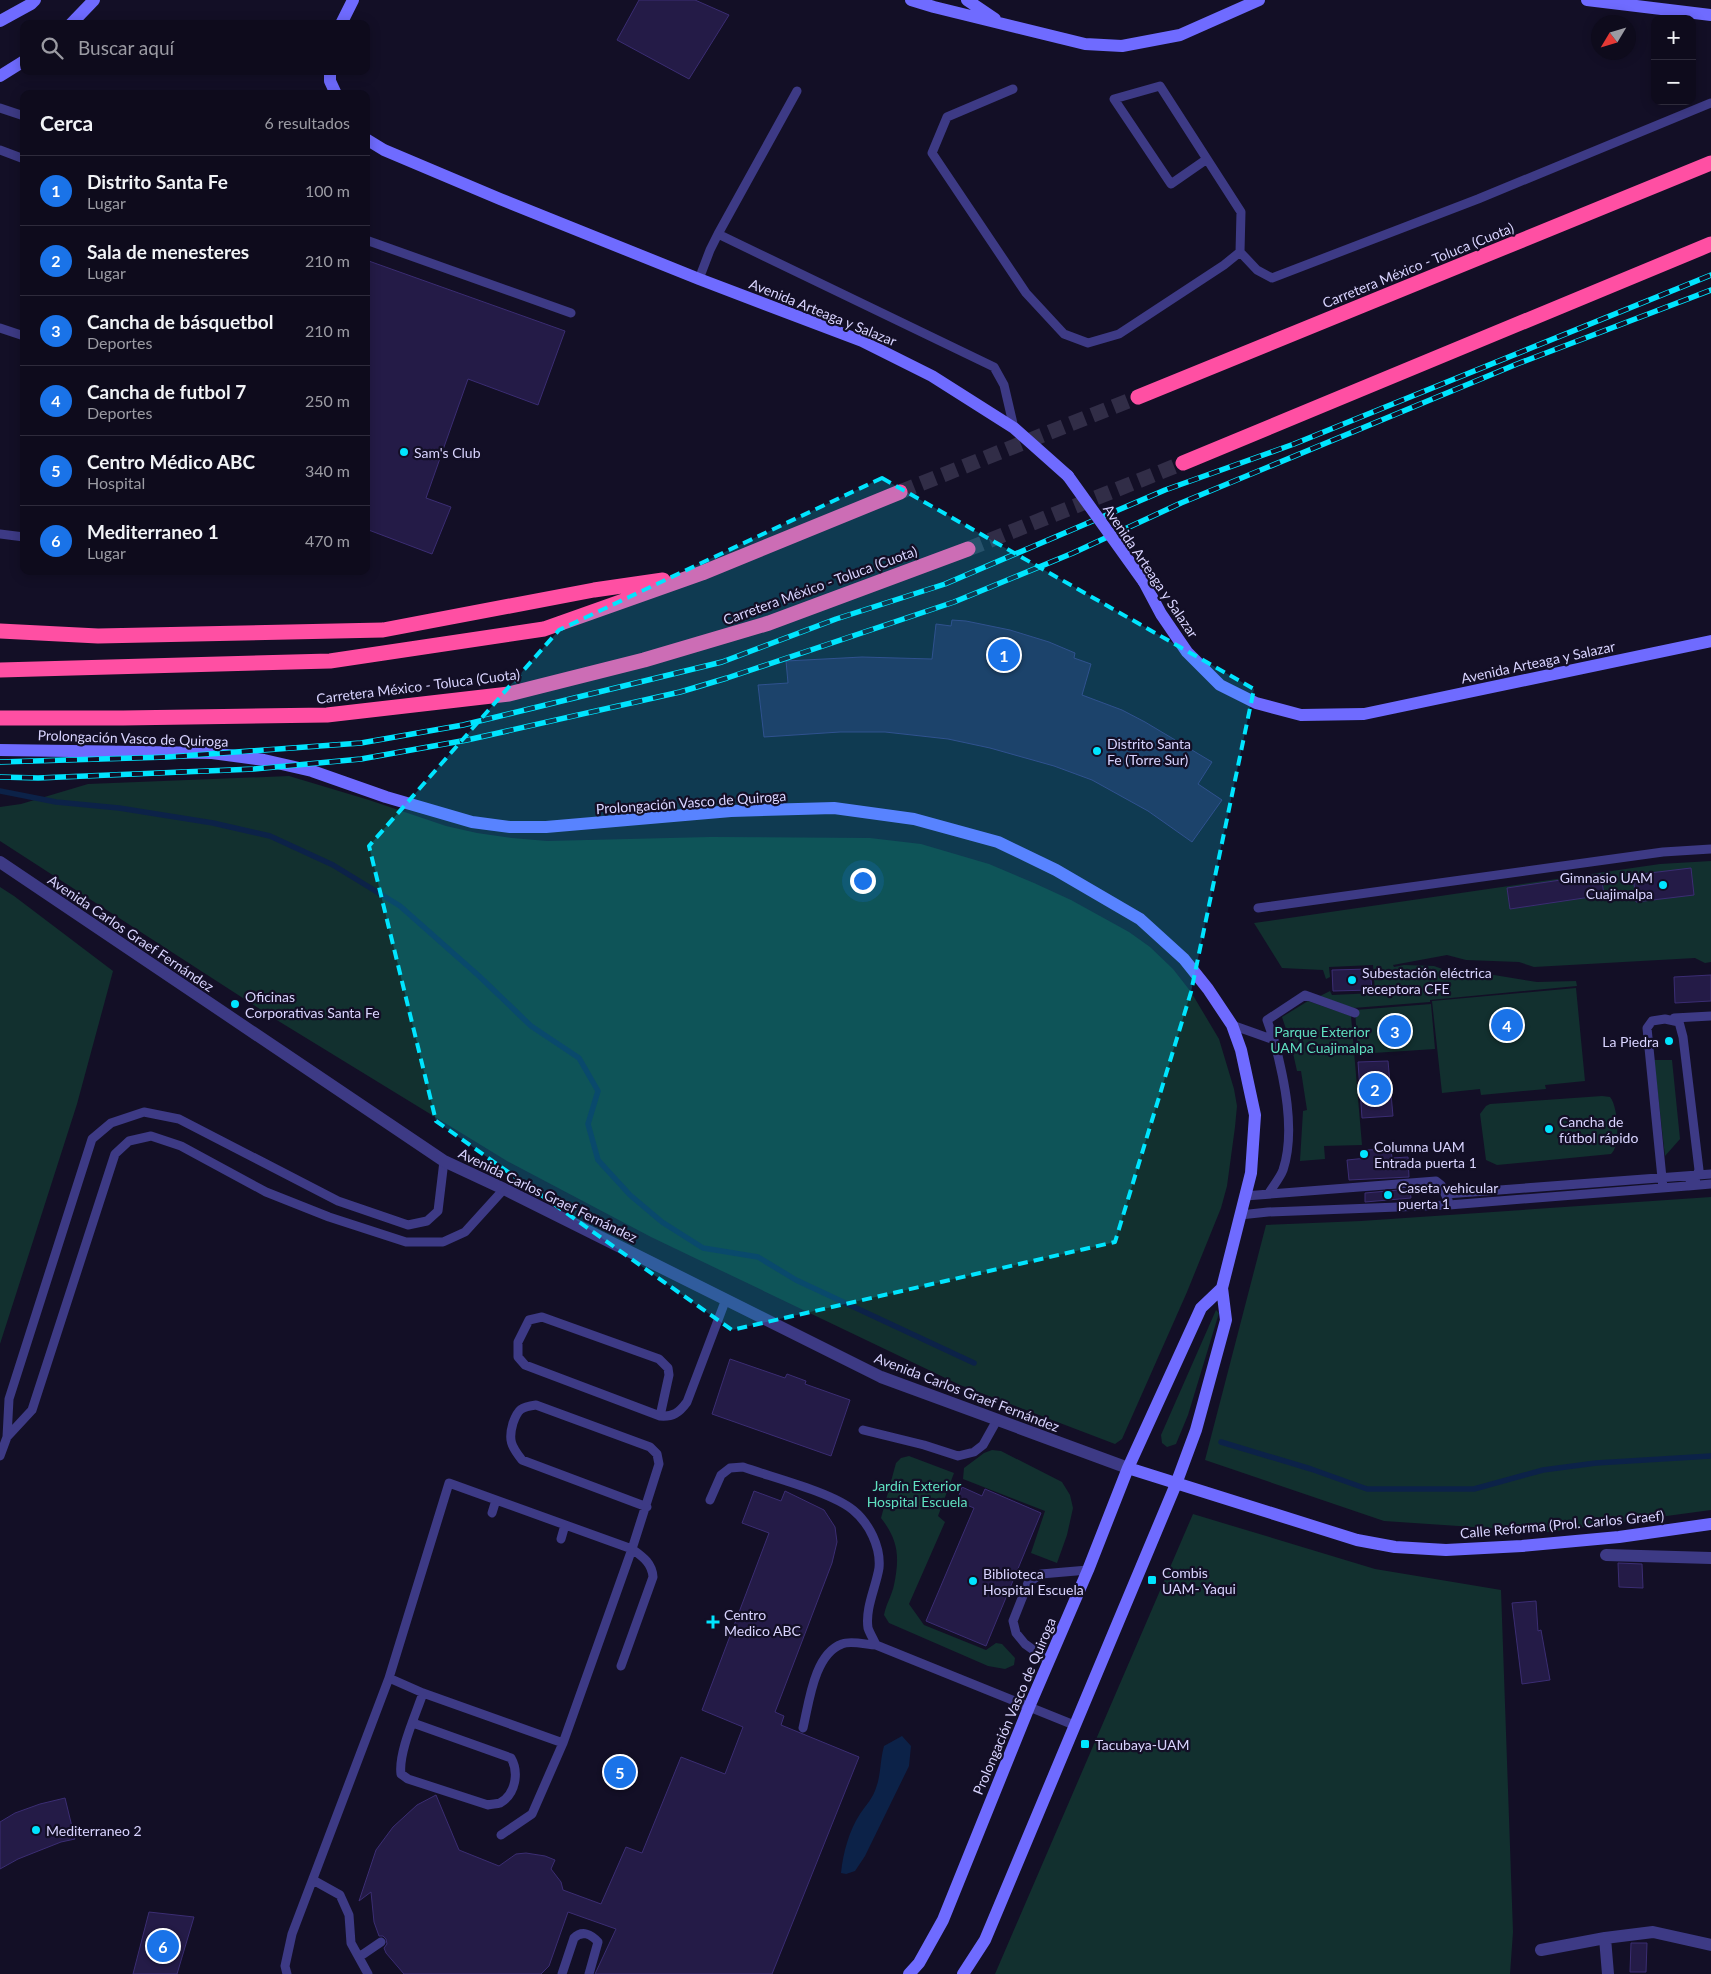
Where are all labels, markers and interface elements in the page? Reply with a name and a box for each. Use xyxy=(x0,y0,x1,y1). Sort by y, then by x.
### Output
north arrow xyxy=(1591,15,1636,60)
map controls xyxy=(1651,15,1696,105)
button: + xyxy=(1651,15,1696,60)
search box xyxy=(20,20,370,75)
icon: search xyxy=(38,34,66,62)
text: Buscar aquí xyxy=(78,36,174,59)
button: − xyxy=(1651,60,1696,105)
text: Cerca xyxy=(40,110,93,135)
text: 6 resultados xyxy=(264,113,350,132)
text: Distrito Santa Fe xyxy=(87,170,228,193)
text: 1 xyxy=(51,181,61,200)
text: 100 m xyxy=(305,181,350,200)
text: Lugar xyxy=(87,193,126,212)
street label: Carretera México - Toluca (Cuota) xyxy=(1320,219,1516,311)
text: Sala de menesteres xyxy=(87,240,249,263)
text: 2 xyxy=(51,251,61,270)
text: 210 m xyxy=(305,251,350,270)
text: Lugar xyxy=(87,263,126,282)
street label: Avenida Arteaga y Salazar xyxy=(747,275,899,349)
text: Cancha de básquetbol xyxy=(87,310,273,333)
text: 3 xyxy=(51,321,61,340)
text: 210 m xyxy=(305,321,350,340)
text: Deportes xyxy=(87,333,152,352)
text: Cancha de futbol 7 xyxy=(87,380,246,403)
text: 4 xyxy=(51,391,61,410)
text: 250 m xyxy=(305,391,350,410)
text: Deportes xyxy=(87,403,152,422)
place label: Sam's Club xyxy=(414,444,481,461)
marker: Sam's Club xyxy=(398,446,410,458)
text: Centro Médico ABC xyxy=(87,450,255,473)
text: 5 xyxy=(51,461,61,480)
text: 340 m xyxy=(305,461,350,480)
text: Hospital xyxy=(87,473,145,492)
street label: Avenida Arteaga y Salazar xyxy=(1100,501,1202,641)
text: Mediterraneo 1 xyxy=(87,520,219,543)
text: 6 xyxy=(51,531,61,550)
text: 470 m xyxy=(305,531,350,550)
street label: Carretera México - Toluca (Cuota) xyxy=(721,542,919,628)
text: Lugar xyxy=(87,543,126,562)
pin: 1 xyxy=(988,636,1020,674)
street label: Avenida Arteaga y Salazar xyxy=(1459,637,1617,687)
street label: Carretera México - Toluca (Cuota) xyxy=(315,665,521,707)
street label: Prolongación Vasco de Quiroga xyxy=(37,726,229,750)
place label: Distrito Santa Fe (Torre Sur) xyxy=(1107,735,1191,768)
marker: Distrito Santa Fe (Torre Sur) xyxy=(1091,745,1103,757)
street label: Prolongación Vasco de Quiroga xyxy=(595,787,787,817)
your location xyxy=(850,868,876,894)
place label: Gimnasio UAM Cuajimalpa xyxy=(1560,869,1653,902)
street label: Avenida Carlos Graef Fernández xyxy=(45,871,217,995)
marker: Gimnasio UAM Cuajimalpa xyxy=(1657,879,1669,891)
place label: Subestación eléctrica receptora CFE xyxy=(1362,964,1492,997)
marker: Subestación eléctrica receptora CFE xyxy=(1346,974,1358,986)
place label: Oficinas Corporativas Santa Fe xyxy=(245,988,380,1021)
marker: Oficinas Corporativas Santa Fe xyxy=(229,998,241,1010)
pin: 4 xyxy=(1491,1006,1523,1044)
pin: 3 xyxy=(1379,1012,1411,1050)
park label: Parque Exterior UAM Cuajimalpa xyxy=(1270,1023,1374,1056)
place label: La Piedra xyxy=(1602,1033,1659,1050)
marker: La Piedra xyxy=(1663,1035,1675,1047)
pin: 2 xyxy=(1359,1070,1391,1108)
place label: Cancha de fútbol rápido xyxy=(1559,1113,1638,1146)
marker: Cancha de fútbol rápido xyxy=(1543,1123,1555,1135)
place label: Columna UAM Entrada puerta 1 xyxy=(1374,1138,1477,1171)
street label: Avenida Carlos Graef Fernández xyxy=(456,1144,640,1246)
marker: Columna UAM Entrada puerta 1 xyxy=(1358,1148,1370,1160)
place label: Caseta vehicular puerta 1 xyxy=(1398,1179,1498,1212)
marker: Caseta vehicular puerta 1 xyxy=(1382,1189,1394,1201)
street label: Avenida Carlos Graef Fernández xyxy=(872,1349,1062,1435)
park label: Jardín Exterior Hospital Escuela xyxy=(867,1477,967,1510)
street label: Calle Reforma (Prol. Carlos Graef) xyxy=(1459,1507,1665,1541)
place label: Combis UAM- Yaqui xyxy=(1162,1564,1236,1597)
place label: Biblioteca Hospital Escuela xyxy=(983,1565,1084,1598)
marker: Combis UAM- Yaqui xyxy=(1146,1574,1158,1586)
marker: Biblioteca Hospital Escuela xyxy=(967,1575,979,1587)
place label: Centro Medico ABC xyxy=(724,1606,802,1639)
marker: Centro Medico ABC xyxy=(706,1615,720,1629)
street label: Prolongación Vasco de Quiroga xyxy=(969,1615,1059,1797)
place label: Tacubaya-UAM xyxy=(1095,1736,1190,1753)
marker: Tacubaya-UAM xyxy=(1079,1738,1091,1750)
pin: 5 xyxy=(604,1753,636,1791)
place label: Mediterraneo 2 xyxy=(46,1822,142,1839)
marker: Mediterraneo 2 xyxy=(30,1824,42,1836)
pin: 6 xyxy=(147,1927,179,1965)

